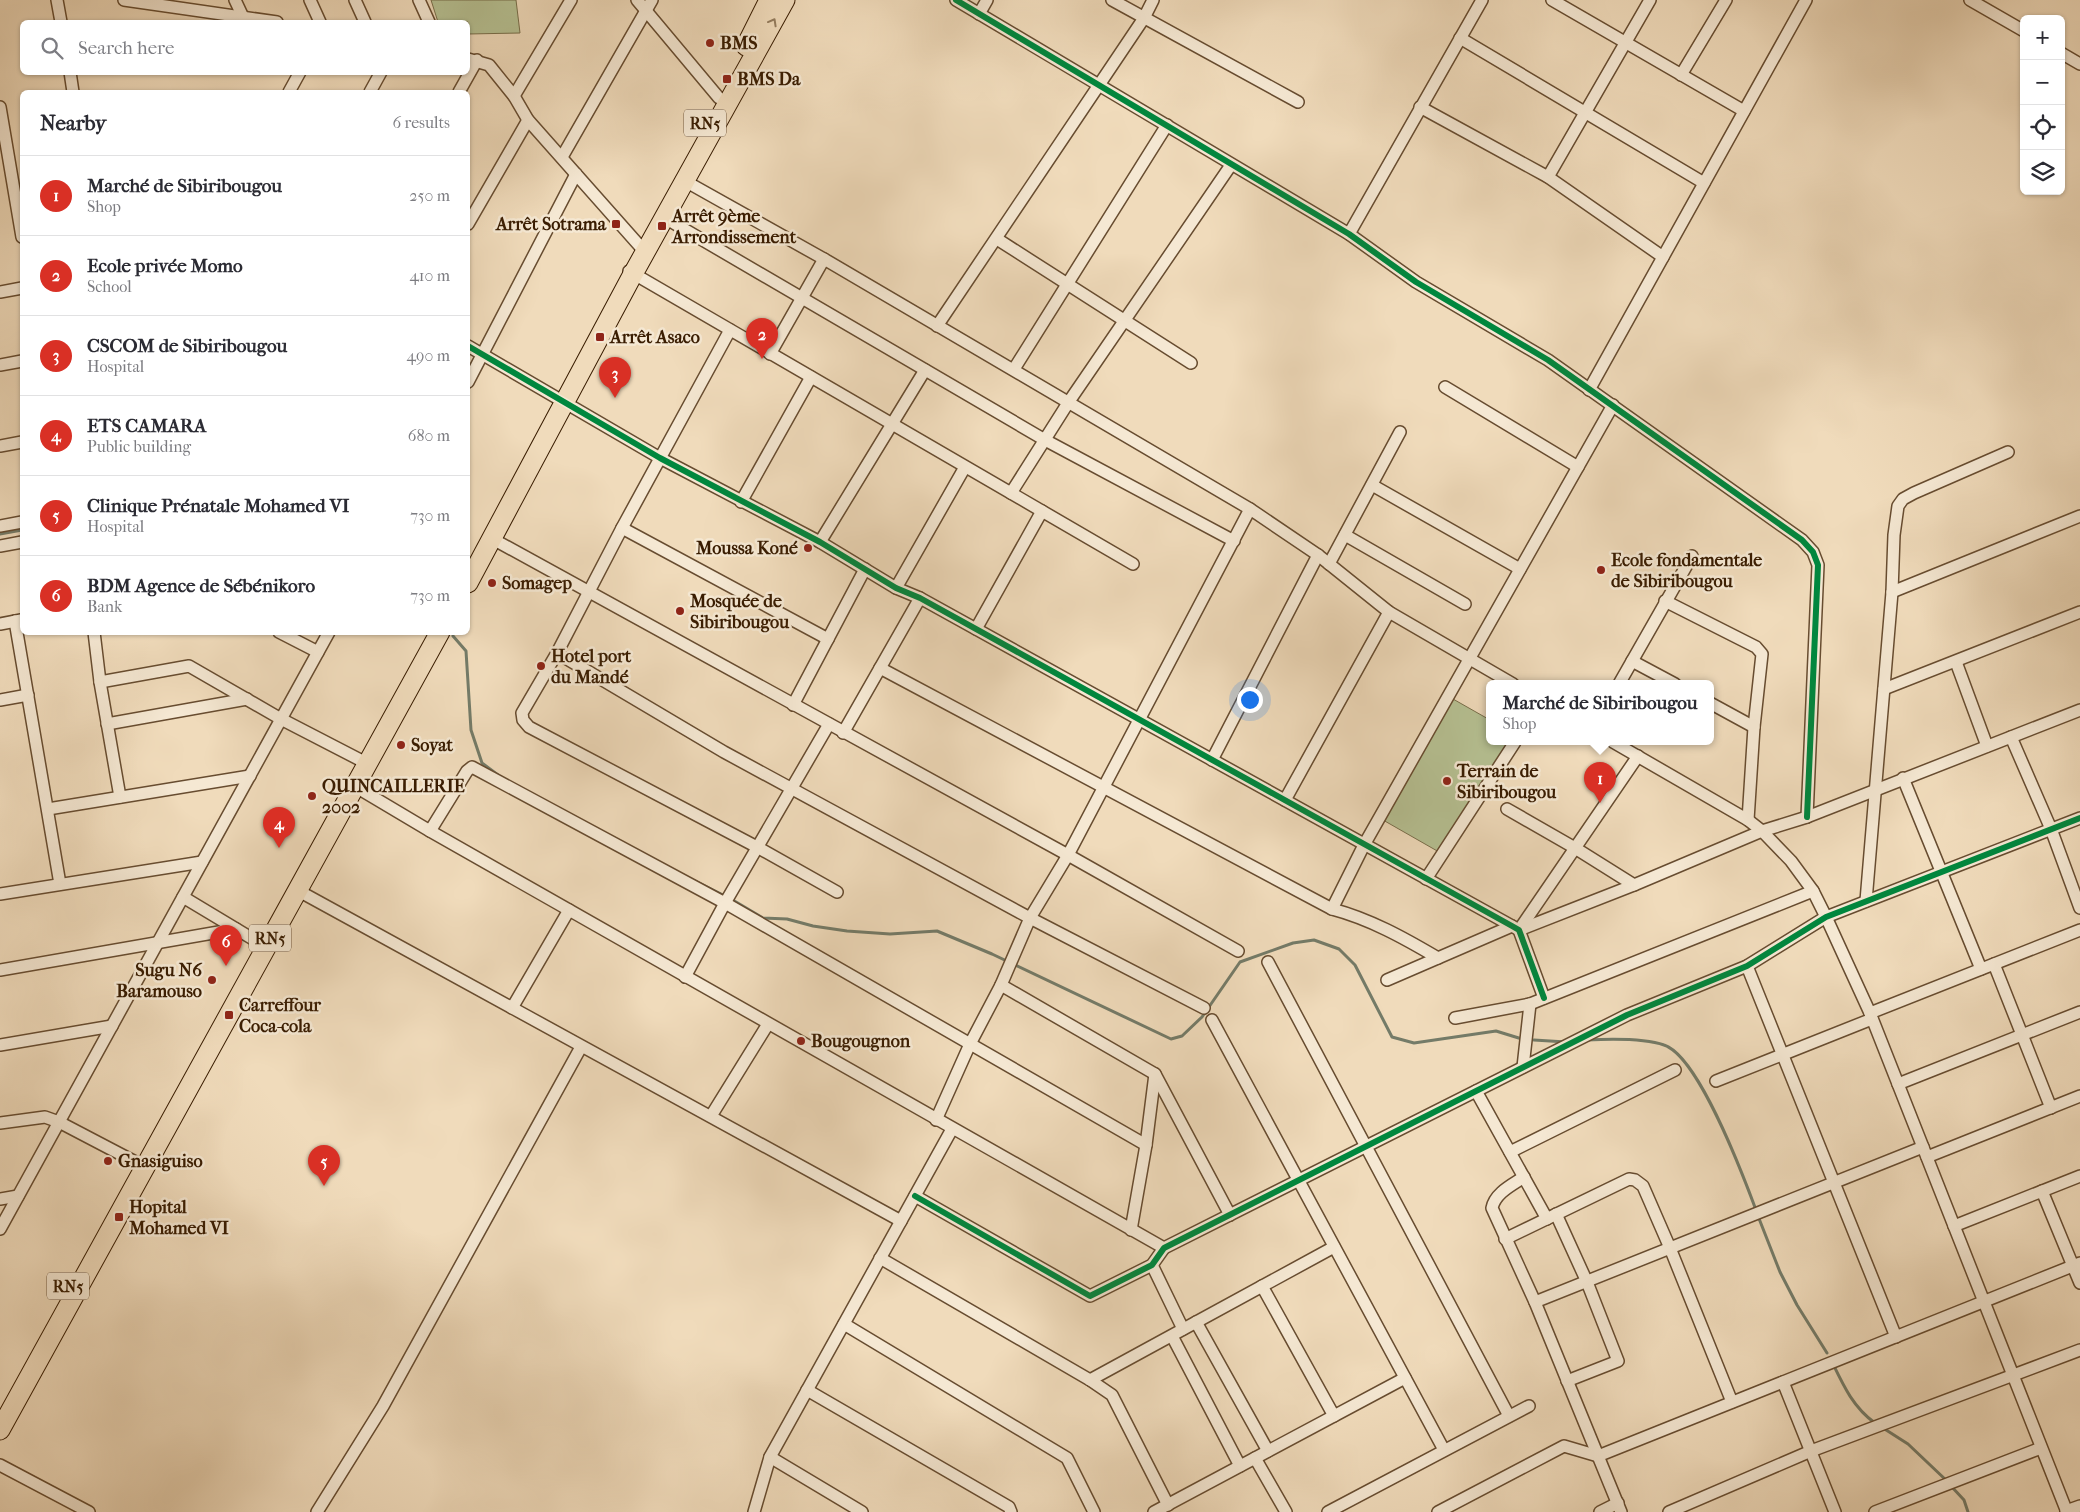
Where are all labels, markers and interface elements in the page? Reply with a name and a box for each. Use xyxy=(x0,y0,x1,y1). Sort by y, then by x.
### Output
map controls xyxy=(2020,15,2065,195)
button: + xyxy=(2020,15,2065,60)
one-way arrow xyxy=(767,18,777,27)
search box xyxy=(20,20,470,75)
place label: BMS xyxy=(720,33,757,54)
icon: search xyxy=(38,34,66,62)
text: Search here xyxy=(78,37,174,59)
marker: BMS xyxy=(704,37,716,49)
button: − xyxy=(2020,60,2065,105)
place label: BMS Da xyxy=(737,69,801,90)
marker: BMS Da xyxy=(721,73,733,85)
button: locate xyxy=(2020,105,2065,150)
road number: RN5 xyxy=(684,110,726,136)
text: Nearby xyxy=(40,111,106,135)
text: 6 results xyxy=(392,113,450,132)
button: layers xyxy=(2020,150,2065,195)
text: Marché de Sibiribougou xyxy=(87,175,282,197)
text: 1 xyxy=(53,186,59,205)
text: 250 m xyxy=(409,186,450,205)
text: Shop xyxy=(87,197,121,216)
place label: Arrêt 9ème Arrondissement xyxy=(671,206,797,248)
place label: Arrêt Sotrama xyxy=(495,214,607,235)
marker: Arrêt Sotrama xyxy=(610,218,622,230)
marker: Arrêt 9ème Arrondissement xyxy=(656,220,668,232)
text: Ecole privée Momo xyxy=(87,255,243,277)
text: 2 xyxy=(52,266,60,285)
text: 410 m xyxy=(409,266,450,285)
text: School xyxy=(87,277,132,296)
pin: 2 xyxy=(746,318,778,359)
place label: Arrêt Asaco xyxy=(609,327,700,348)
marker: Arrêt Asaco xyxy=(594,331,606,343)
text: CSCOM de Sibiribougou xyxy=(87,335,287,357)
text: 3 xyxy=(53,346,59,365)
text: 490 m xyxy=(407,346,450,365)
text: Hospital xyxy=(87,357,144,376)
pin: 3 xyxy=(599,357,631,398)
text: ETS CAMARA xyxy=(87,415,206,437)
text: 4 xyxy=(51,426,61,445)
text: 680 m xyxy=(408,426,450,445)
text: Public building xyxy=(87,437,191,456)
text: Clinique Prénatale Mohamed VI xyxy=(87,495,349,517)
text: 5 xyxy=(53,506,59,525)
text: 730 m xyxy=(410,506,450,525)
text: Hospital xyxy=(87,517,144,536)
place label: Moussa Koné xyxy=(695,538,798,559)
marker: Moussa Koné xyxy=(802,542,814,554)
place label: Ecole fondamentale de Sibiribougou xyxy=(1611,550,1762,592)
marker: Ecole fondamentale de Sibiribougou xyxy=(1595,564,1607,576)
place label: Somagep xyxy=(502,573,572,594)
text: BDM Agence de Sébénikoro xyxy=(87,575,315,597)
marker: Somagep xyxy=(486,577,498,589)
text: 6 xyxy=(52,586,60,605)
text: 730 m xyxy=(410,586,450,605)
place label: Mosquée de Sibiribougou xyxy=(689,591,790,633)
text: Bank xyxy=(87,597,122,616)
marker: Mosquée de Sibiribougou xyxy=(674,605,686,617)
place label: Hotel port du Mandé xyxy=(551,646,632,688)
marker: Hotel port du Mandé xyxy=(535,660,547,672)
popup xyxy=(1486,680,1714,745)
your location xyxy=(1237,687,1263,713)
text: Marché de Sibiribougou xyxy=(1502,692,1698,714)
text: Shop xyxy=(1502,714,1536,733)
place label: Soyat xyxy=(411,735,454,756)
marker: Soyat xyxy=(395,739,407,751)
place label: Terrain de Sibiribougou xyxy=(1456,761,1557,803)
pin: 1 xyxy=(1584,762,1616,803)
marker: Terrain de Sibiribougou xyxy=(1441,775,1453,787)
place label: QUINCAILLERIE 2002 xyxy=(322,776,465,818)
marker: QUINCAILLERIE 2002 xyxy=(306,790,318,802)
pin: 4 xyxy=(263,807,295,848)
road number: RN5 xyxy=(249,924,291,951)
pin: 6 xyxy=(210,925,242,966)
place label: Sugu N6 Baramouso xyxy=(116,960,203,1002)
marker: Sugu N6 Baramouso xyxy=(206,974,218,986)
place label: Carreffour Coca-cola xyxy=(239,995,321,1037)
marker: Carreffour Coca-cola xyxy=(223,1009,235,1021)
place label: Bougougnon xyxy=(811,1031,911,1052)
marker: Bougougnon xyxy=(795,1035,807,1047)
pin: 5 xyxy=(308,1145,340,1186)
place label: Gnasiguiso xyxy=(118,1151,203,1172)
marker: Gnasiguiso xyxy=(102,1155,114,1167)
place label: Hopital Mohamed VI xyxy=(128,1197,229,1239)
marker: Hopital Mohamed VI xyxy=(113,1211,125,1223)
road number: RN5 xyxy=(47,1272,89,1300)

